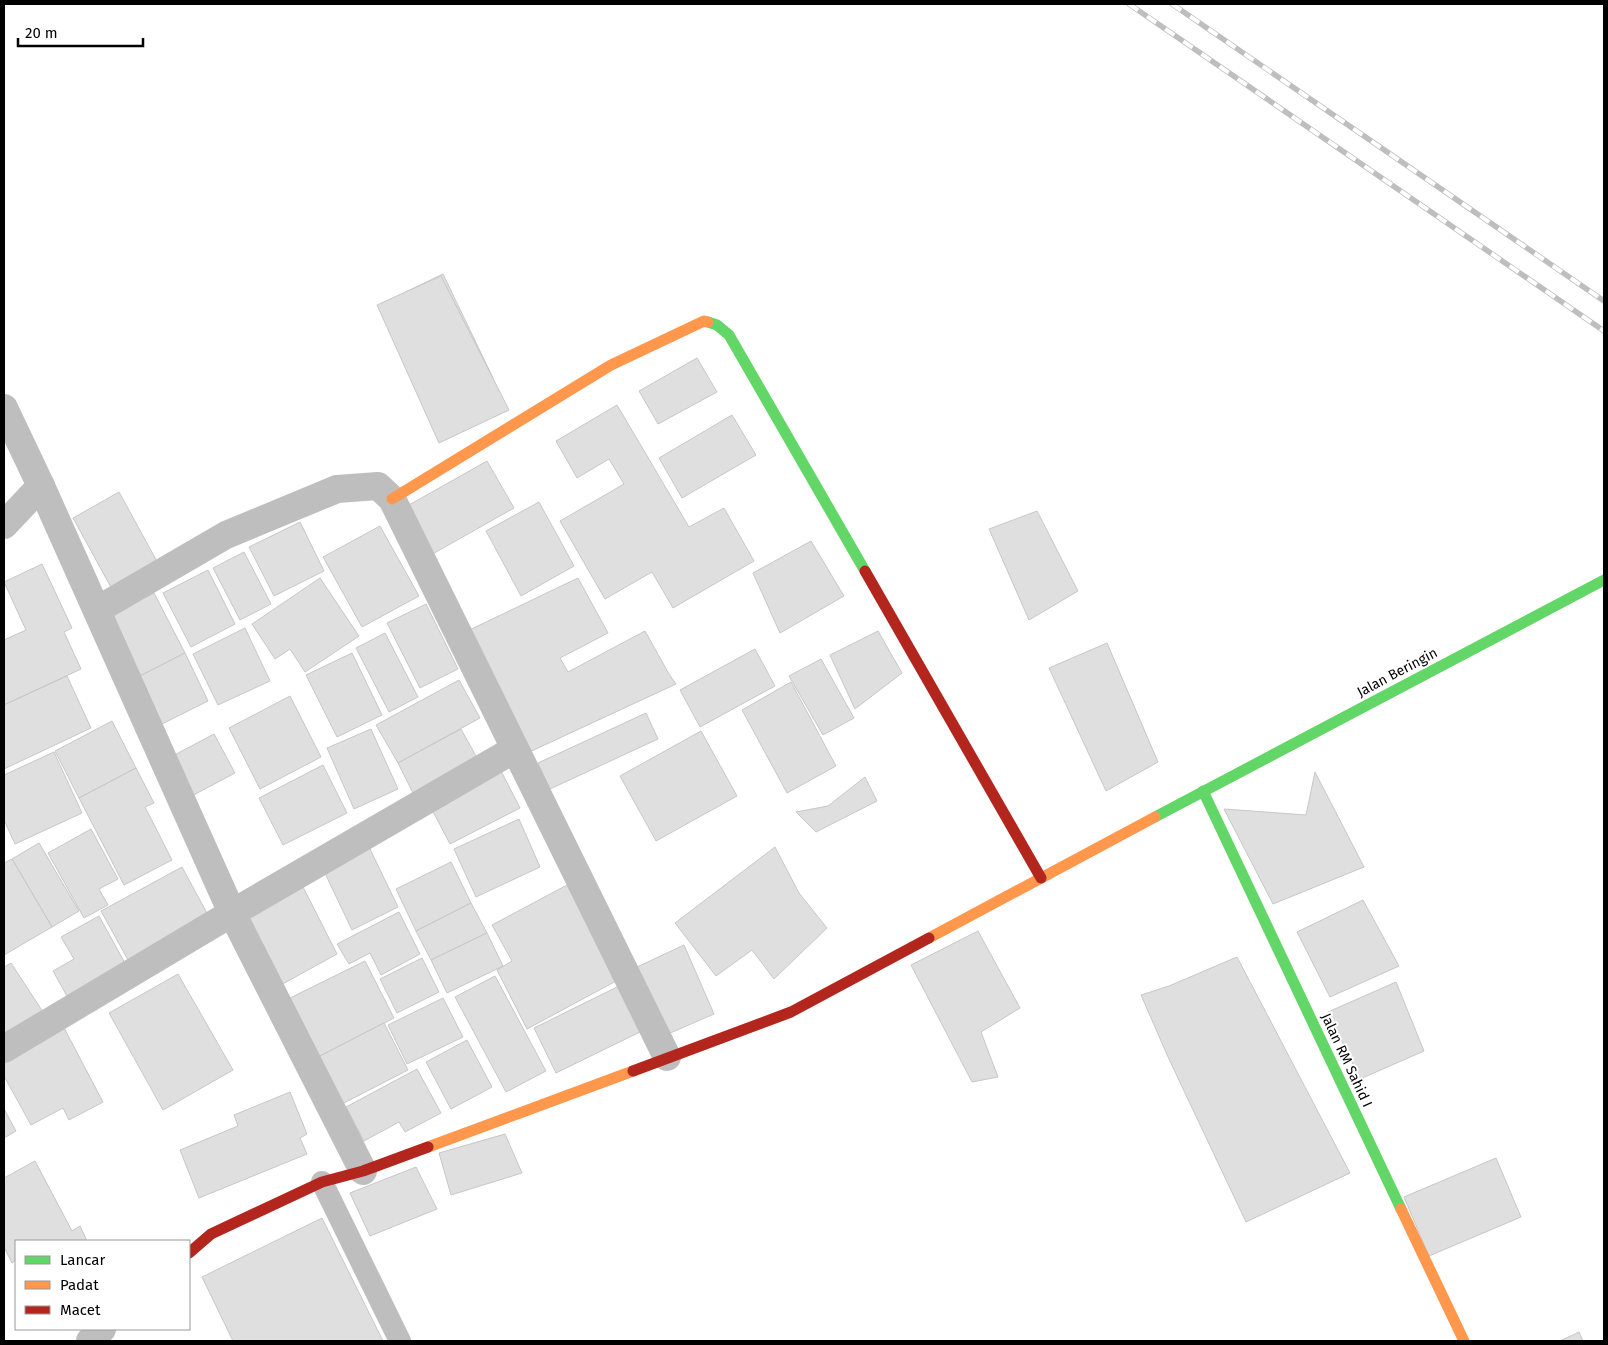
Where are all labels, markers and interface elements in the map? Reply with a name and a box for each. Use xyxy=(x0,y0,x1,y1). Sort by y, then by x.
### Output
scale bar xyxy=(18,15,142,47)
text: 20 m xyxy=(25,24,58,42)
street label: Jalan Beringin xyxy=(1354,644,1440,701)
street label: Jalan RM Sahid I xyxy=(1317,1010,1376,1110)
legend xyxy=(15,1240,190,1330)
text: Lancar xyxy=(60,1251,105,1269)
text: Padat xyxy=(60,1276,99,1294)
text: Macet xyxy=(60,1301,101,1319)

